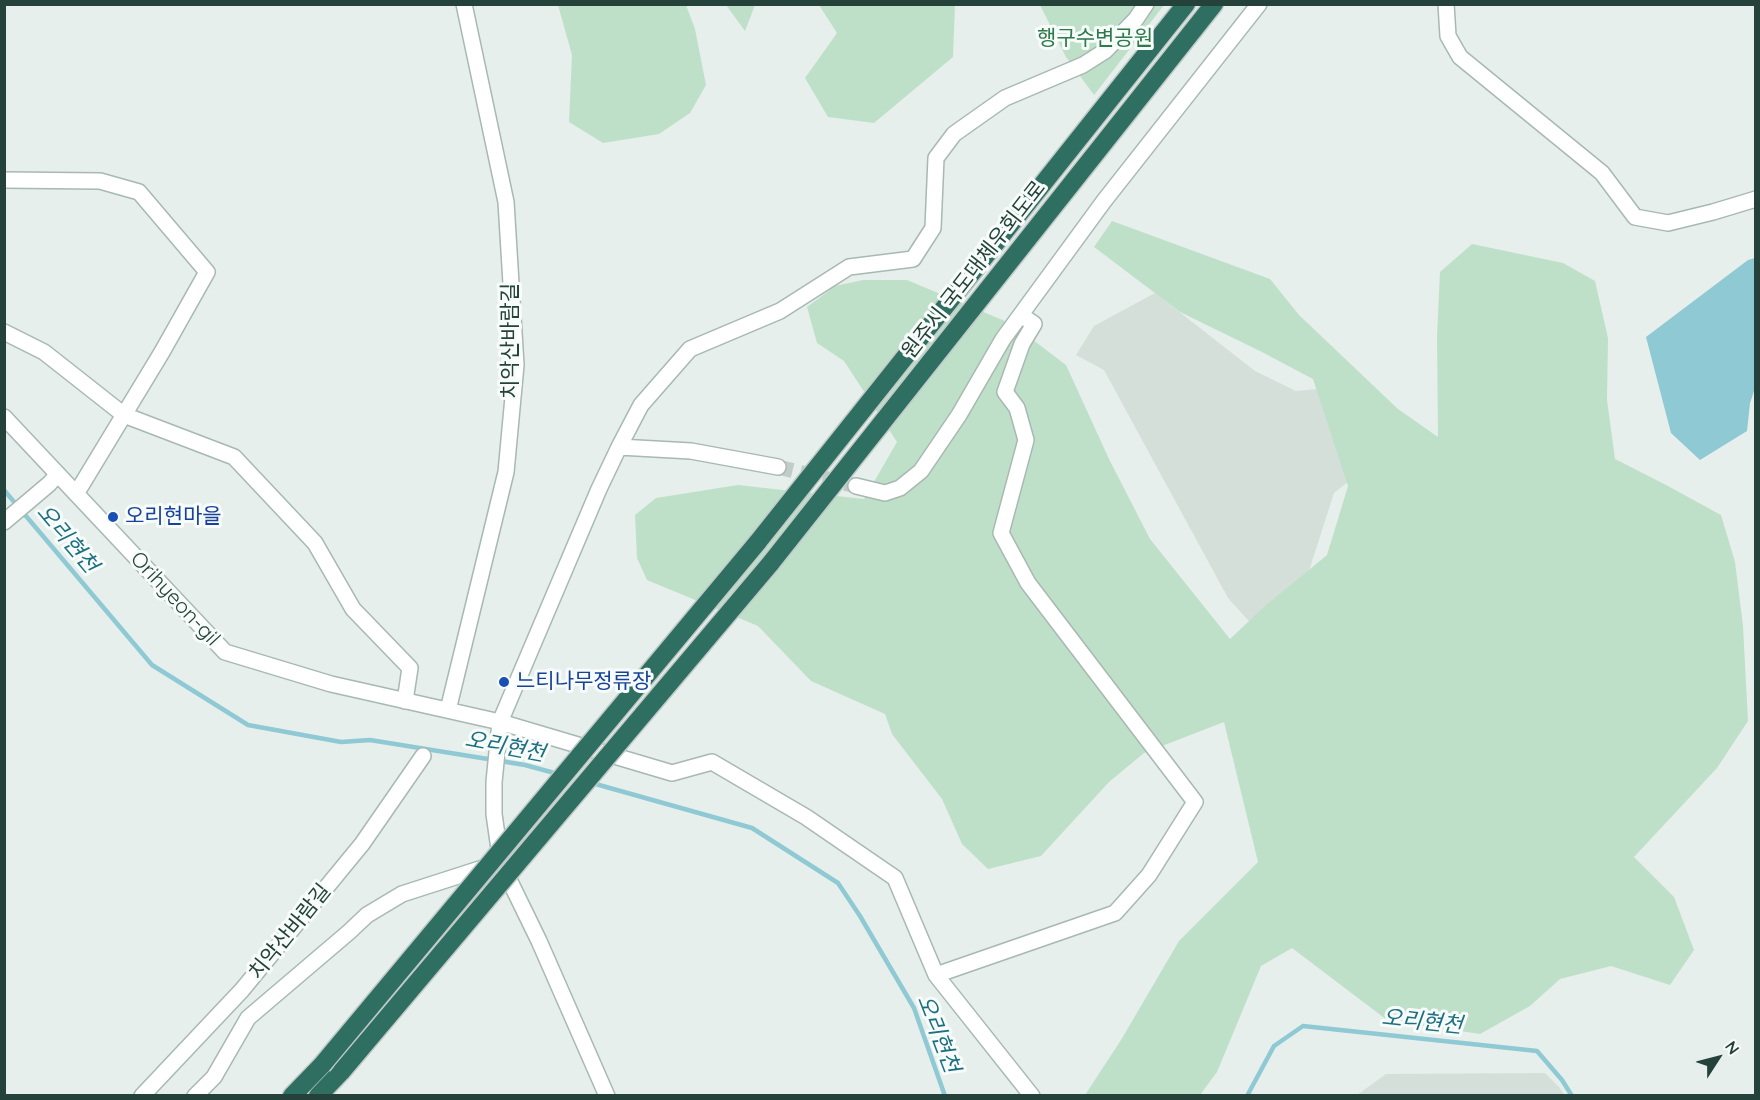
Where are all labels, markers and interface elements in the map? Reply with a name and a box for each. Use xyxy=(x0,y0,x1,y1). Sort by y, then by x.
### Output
park label: 행구수변공원 xyxy=(1037,26,1153,52)
street label: 원주시 국도대체우회도로 xyxy=(897,176,1051,364)
street label: 치악산바람길 xyxy=(498,283,524,399)
water label: 오리현천 xyxy=(31,500,103,578)
place label: 오리현마을 xyxy=(125,504,222,530)
marker: 오리현마을 xyxy=(106,510,120,524)
street label: Orihyeon-gil xyxy=(125,547,225,651)
place label: 느티나무정류장 xyxy=(516,669,651,695)
marker: 느티나무정류장 xyxy=(497,675,511,689)
water label: 오리현천 xyxy=(463,726,547,768)
street label: 치악산바람길 xyxy=(244,879,336,985)
water label: 오리현천 xyxy=(911,991,965,1077)
water label: 오리현천 xyxy=(1380,1005,1464,1039)
north arrow xyxy=(1688,1028,1748,1088)
text: N xyxy=(1721,1037,1744,1058)

